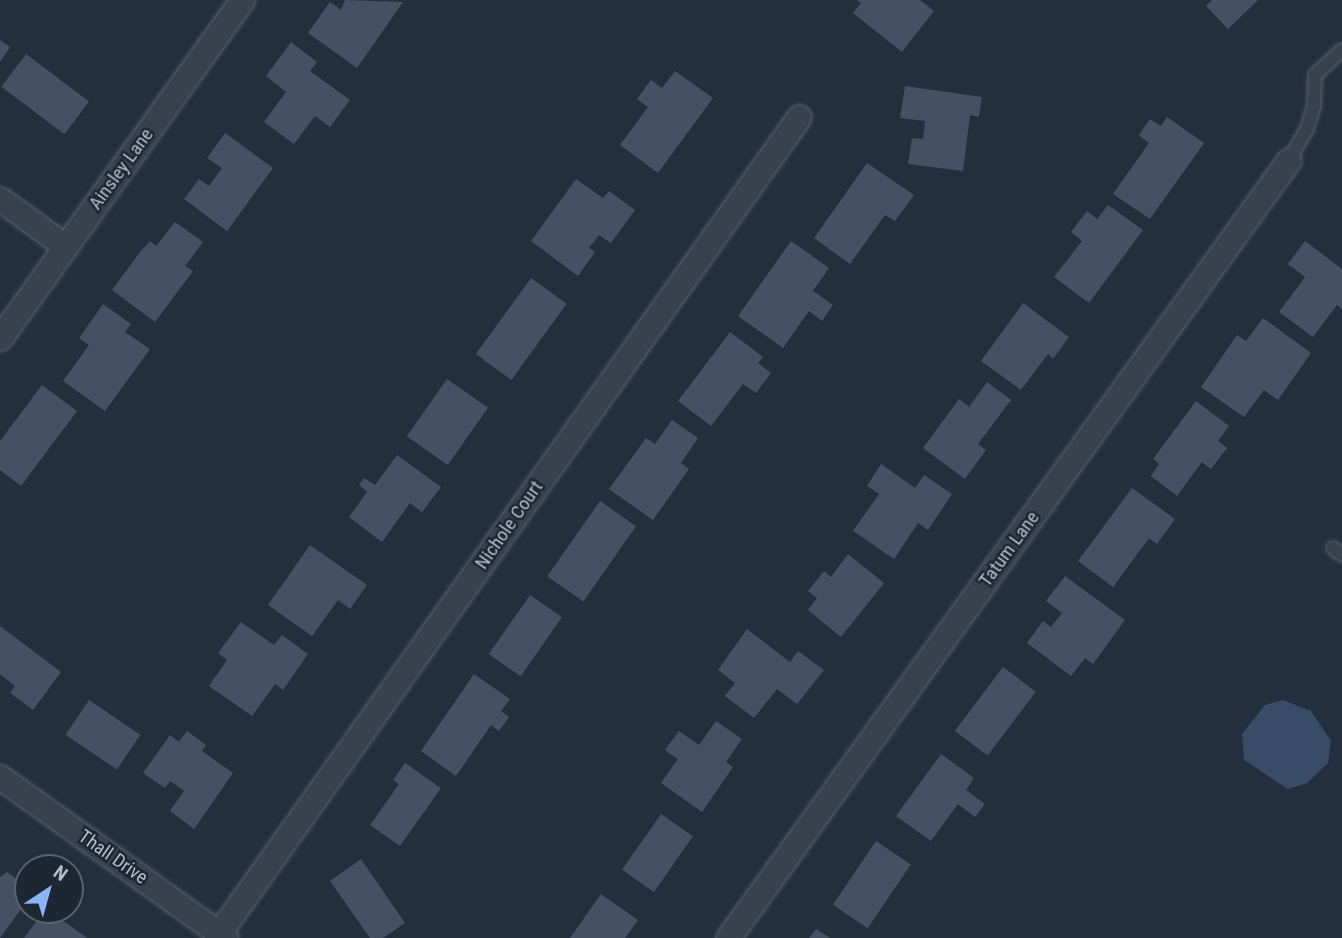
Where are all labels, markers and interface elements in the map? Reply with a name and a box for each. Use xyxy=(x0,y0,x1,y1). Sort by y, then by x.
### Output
street label: Ainsley Lane xyxy=(84,124,158,214)
street label: Nichole Court xyxy=(470,476,548,574)
street label: Tatum Lane xyxy=(974,507,1044,591)
street label: Thall Drive xyxy=(74,825,152,889)
north arrow xyxy=(14,854,84,924)
text: N xyxy=(49,860,72,886)

